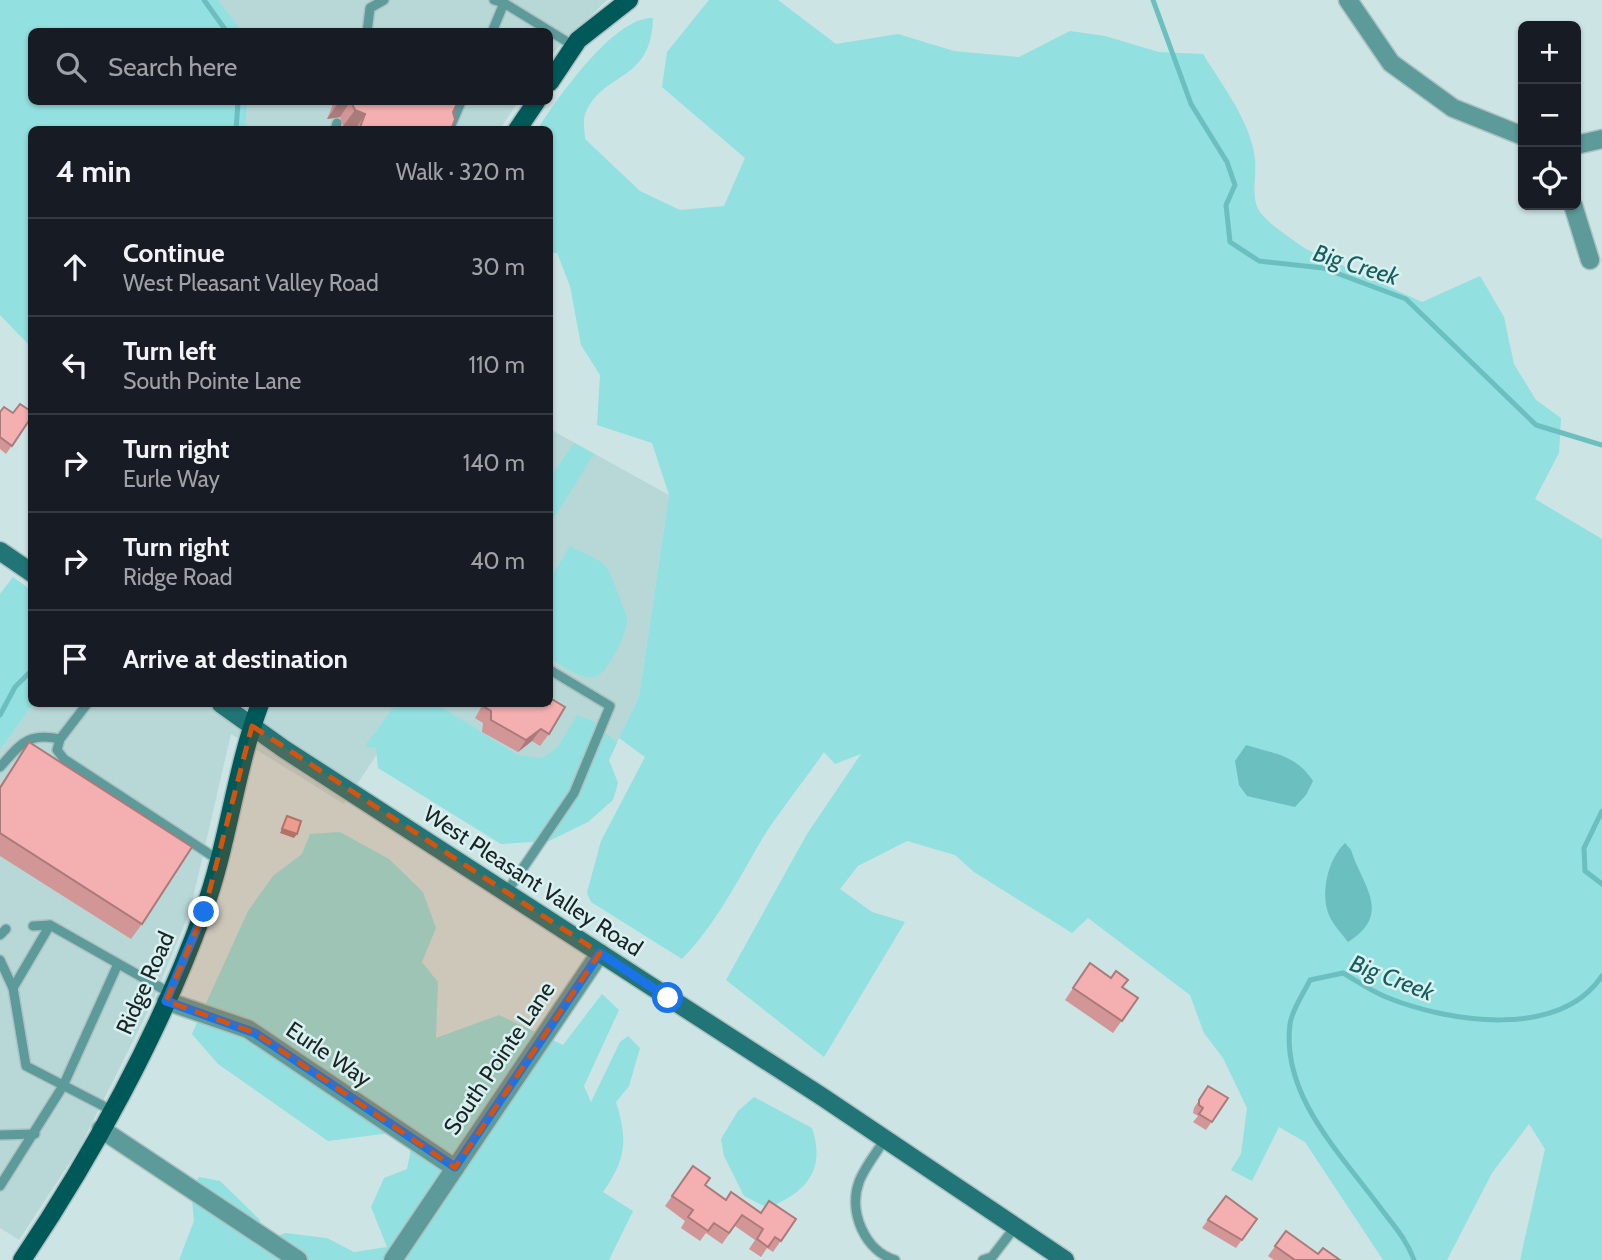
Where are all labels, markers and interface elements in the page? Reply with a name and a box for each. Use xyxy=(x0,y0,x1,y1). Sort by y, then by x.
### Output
map controls xyxy=(1518,21,1581,210)
button: + xyxy=(1518,21,1581,84)
search box xyxy=(28,28,553,105)
icon: search xyxy=(52,48,90,86)
text: Search here xyxy=(108,51,237,83)
button: − xyxy=(1518,84,1581,147)
button: locate xyxy=(1518,147,1581,210)
text: 4 min xyxy=(56,153,131,190)
text: Walk · 320 m xyxy=(396,158,525,186)
text: Continue xyxy=(123,237,225,269)
water label: Big Creek xyxy=(1310,238,1403,291)
icon: ahead xyxy=(56,248,94,286)
text: 30 m xyxy=(471,253,525,281)
text: West Pleasant Valley Road xyxy=(123,269,379,297)
text: Turn left xyxy=(123,335,216,367)
icon: left xyxy=(56,346,94,384)
text: 110 m xyxy=(469,351,525,379)
text: South Pointe Lane xyxy=(123,367,301,395)
text: Turn right xyxy=(123,433,229,465)
icon: right xyxy=(56,444,94,482)
text: 140 m xyxy=(463,449,525,477)
text: Eurle Way xyxy=(123,465,220,493)
text: Turn right xyxy=(123,531,229,563)
icon: right xyxy=(56,542,94,580)
text: 40 m xyxy=(470,547,525,575)
text: Ridge Road xyxy=(123,563,233,591)
icon: arrive xyxy=(56,640,94,678)
text: Arrive at destination xyxy=(123,643,348,675)
street label: West Pleasant Valley Road xyxy=(418,800,648,962)
route end xyxy=(188,896,219,927)
street label: Ridge Road xyxy=(110,927,180,1039)
water label: Big Creek xyxy=(1346,948,1439,1007)
street label: South Pointe Lane xyxy=(438,976,561,1140)
route start xyxy=(652,982,683,1013)
street label: Eurle Way xyxy=(281,1015,377,1093)

